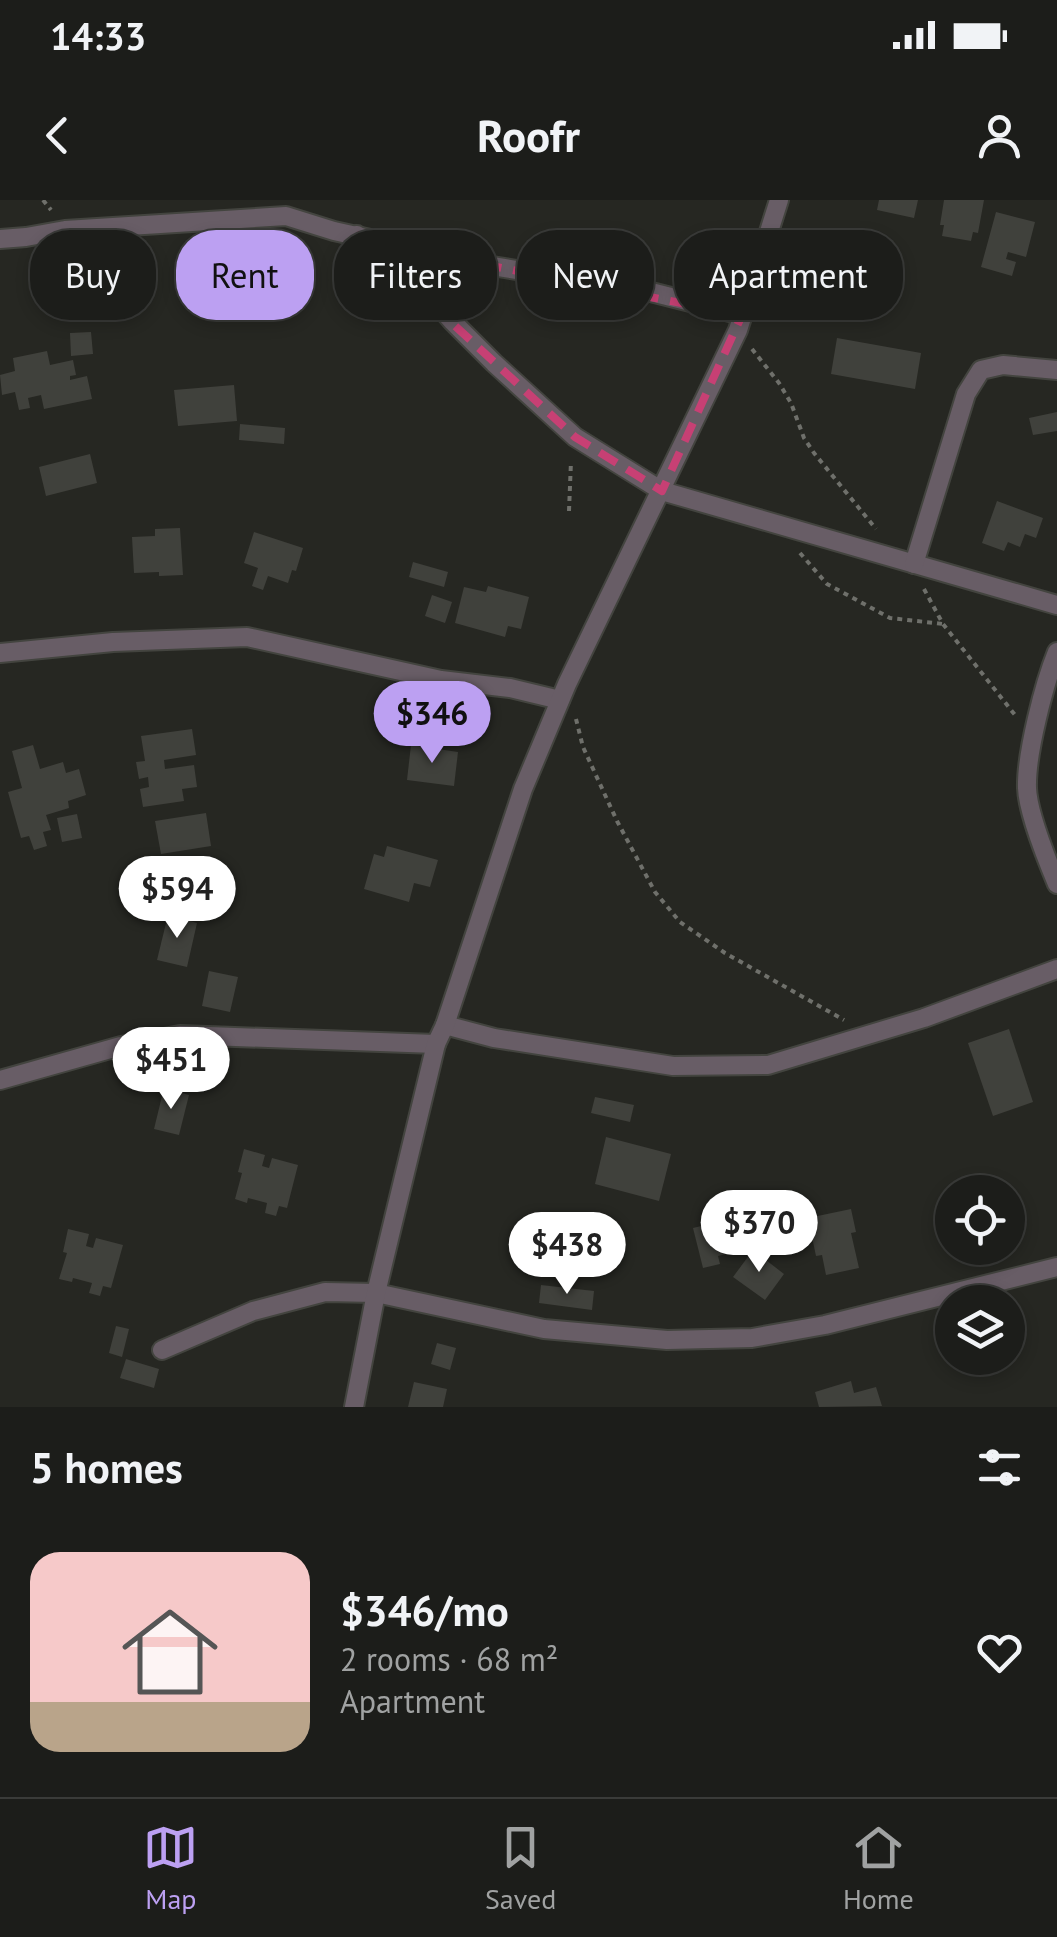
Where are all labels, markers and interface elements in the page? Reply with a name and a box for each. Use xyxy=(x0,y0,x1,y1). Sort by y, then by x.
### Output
text: 14:33 xyxy=(50,11,146,60)
text: Roofr xyxy=(477,106,580,164)
icon: back xyxy=(30,108,85,163)
icon: person xyxy=(972,108,1027,163)
chip: Buy xyxy=(30,230,156,320)
chip: Rent xyxy=(176,230,314,320)
chip: Filters xyxy=(334,230,497,320)
chip: New xyxy=(517,230,654,320)
chip: Apartment xyxy=(674,230,903,320)
pin: $346 xyxy=(373,681,491,766)
text: $346 xyxy=(396,692,468,734)
pin: $594 xyxy=(118,856,236,941)
text: $594 xyxy=(141,867,213,909)
pin: $451 xyxy=(112,1027,230,1112)
text: $451 xyxy=(135,1038,207,1080)
map controls xyxy=(935,1175,1025,1375)
button: locate xyxy=(935,1175,1025,1265)
pin: $370 xyxy=(700,1190,818,1275)
text: $370 xyxy=(723,1201,795,1243)
pin: $438 xyxy=(508,1212,626,1297)
text: $438 xyxy=(531,1223,603,1265)
button: layers xyxy=(935,1285,1025,1375)
text: 5 homes xyxy=(30,1440,183,1495)
icon: filters xyxy=(972,1440,1027,1495)
text: $346/mo xyxy=(340,1583,509,1638)
icon: home xyxy=(110,1592,230,1712)
icon: heart xyxy=(972,1625,1027,1680)
text: 2 rooms · 68 m² xyxy=(340,1638,558,1680)
text: Apartment xyxy=(340,1680,485,1722)
tab: Map xyxy=(143,1820,198,1917)
tab: Saved xyxy=(485,1820,556,1917)
tab: Home xyxy=(843,1820,914,1917)

